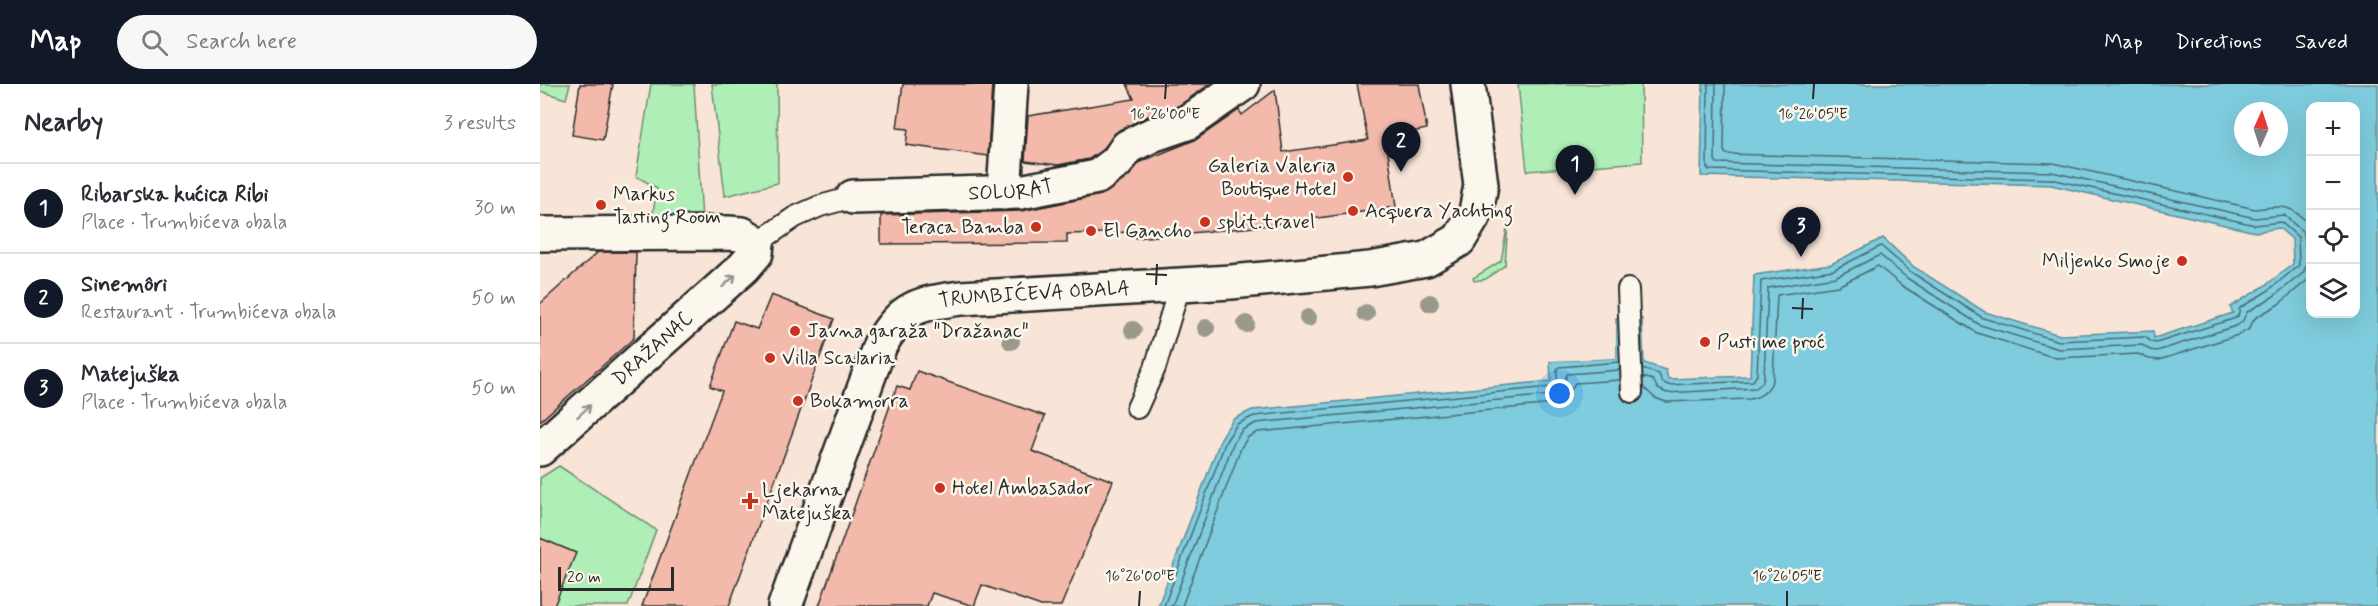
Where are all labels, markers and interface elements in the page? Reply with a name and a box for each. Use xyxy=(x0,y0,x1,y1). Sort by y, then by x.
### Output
search box xyxy=(117,15,537,69)
text: Map xyxy=(30,24,81,61)
icon: search xyxy=(138,26,171,59)
text: Search here xyxy=(186,28,297,56)
text: Map xyxy=(2104,28,2143,56)
text: Directions xyxy=(2176,28,2262,56)
text: Saved xyxy=(2295,28,2348,56)
north arrow xyxy=(2234,102,2288,156)
map controls xyxy=(2306,102,2360,318)
button: + xyxy=(2306,102,2360,156)
text: 16°26'00"E xyxy=(1130,105,1200,125)
text: 16°26'05"E xyxy=(1778,105,1848,125)
text: Nearby xyxy=(24,106,103,140)
text: 3 results xyxy=(444,110,516,137)
pin: 2 xyxy=(1382,122,1420,172)
pin: 1 xyxy=(1556,146,1594,195)
place label: Galeria Valeria Boutique Hotel xyxy=(1208,153,1336,203)
button: − xyxy=(2306,156,2360,210)
marker: Galeria Valeria Boutique Hotel xyxy=(1341,170,1355,184)
street label: SOLURAT xyxy=(968,172,1056,207)
text: Ribarska kućica Ribi xyxy=(81,181,268,209)
place label: Markus Tasting Room xyxy=(613,181,721,233)
text: 1 xyxy=(39,195,48,222)
text: 30 m xyxy=(474,195,516,222)
marker: Markus Tasting Room xyxy=(594,198,608,212)
place label: Acquera Yachting xyxy=(1365,198,1513,227)
marker: Acquera Yachting xyxy=(1346,204,1360,218)
pin: 3 xyxy=(1782,208,1820,257)
text: Place · Trumbićeva obala xyxy=(81,209,288,236)
place label: split.travel xyxy=(1217,209,1315,236)
button: locate xyxy=(2306,210,2360,264)
place label: Teraca Bamba xyxy=(901,214,1024,241)
marker: split.travel xyxy=(1198,215,1212,229)
place label: El Gancho xyxy=(1103,218,1192,245)
marker: Teraca Bamba xyxy=(1029,220,1043,234)
marker: El Gancho xyxy=(1084,224,1098,238)
place label: Miljenko Smoje xyxy=(2042,248,2170,275)
marker: Miljenko Smoje xyxy=(2175,254,2189,268)
button: layers xyxy=(2306,264,2360,318)
text: Sinemôri xyxy=(81,271,167,299)
one-way arrow xyxy=(721,274,736,288)
street label: TRUMBIĆEVA OBALA xyxy=(937,275,1131,315)
text: 2 xyxy=(39,285,48,312)
text: 50 m xyxy=(471,285,516,312)
text: Restaurant · Trumbićeva obala xyxy=(81,299,336,326)
street label: DRAŽANAC xyxy=(607,305,699,392)
place label: Javna garaža "Dražanac" xyxy=(807,318,1029,345)
marker: Javna garaža "Dražanac" xyxy=(788,324,802,338)
place label: Pusti me proć xyxy=(1717,329,1825,356)
marker: Pusti me proć xyxy=(1698,335,1712,349)
place label: Villa Scalaria xyxy=(782,345,896,372)
marker: Villa Scalaria xyxy=(763,351,777,365)
text: Matejuška xyxy=(81,361,180,389)
text: 3 xyxy=(39,375,48,402)
text: 50 m xyxy=(471,375,516,402)
your location xyxy=(1545,379,1574,408)
place label: Bokamorra xyxy=(810,388,909,415)
text: Place · Trumbićeva obala xyxy=(81,389,288,416)
marker: Bokamorra xyxy=(791,394,805,408)
one-way arrow xyxy=(576,404,591,418)
place label: Hotel Ambasador xyxy=(952,475,1093,502)
place label: Ljekarna Matejuška xyxy=(762,477,852,527)
marker: Hotel Ambasador xyxy=(933,481,947,495)
marker: Ljekarna Matejuška xyxy=(743,494,757,508)
scale bar xyxy=(558,564,674,592)
text: 20 m xyxy=(567,567,601,588)
text: 16°26'00"E xyxy=(1105,567,1175,587)
text: 16°26'05"E xyxy=(1752,567,1822,587)

